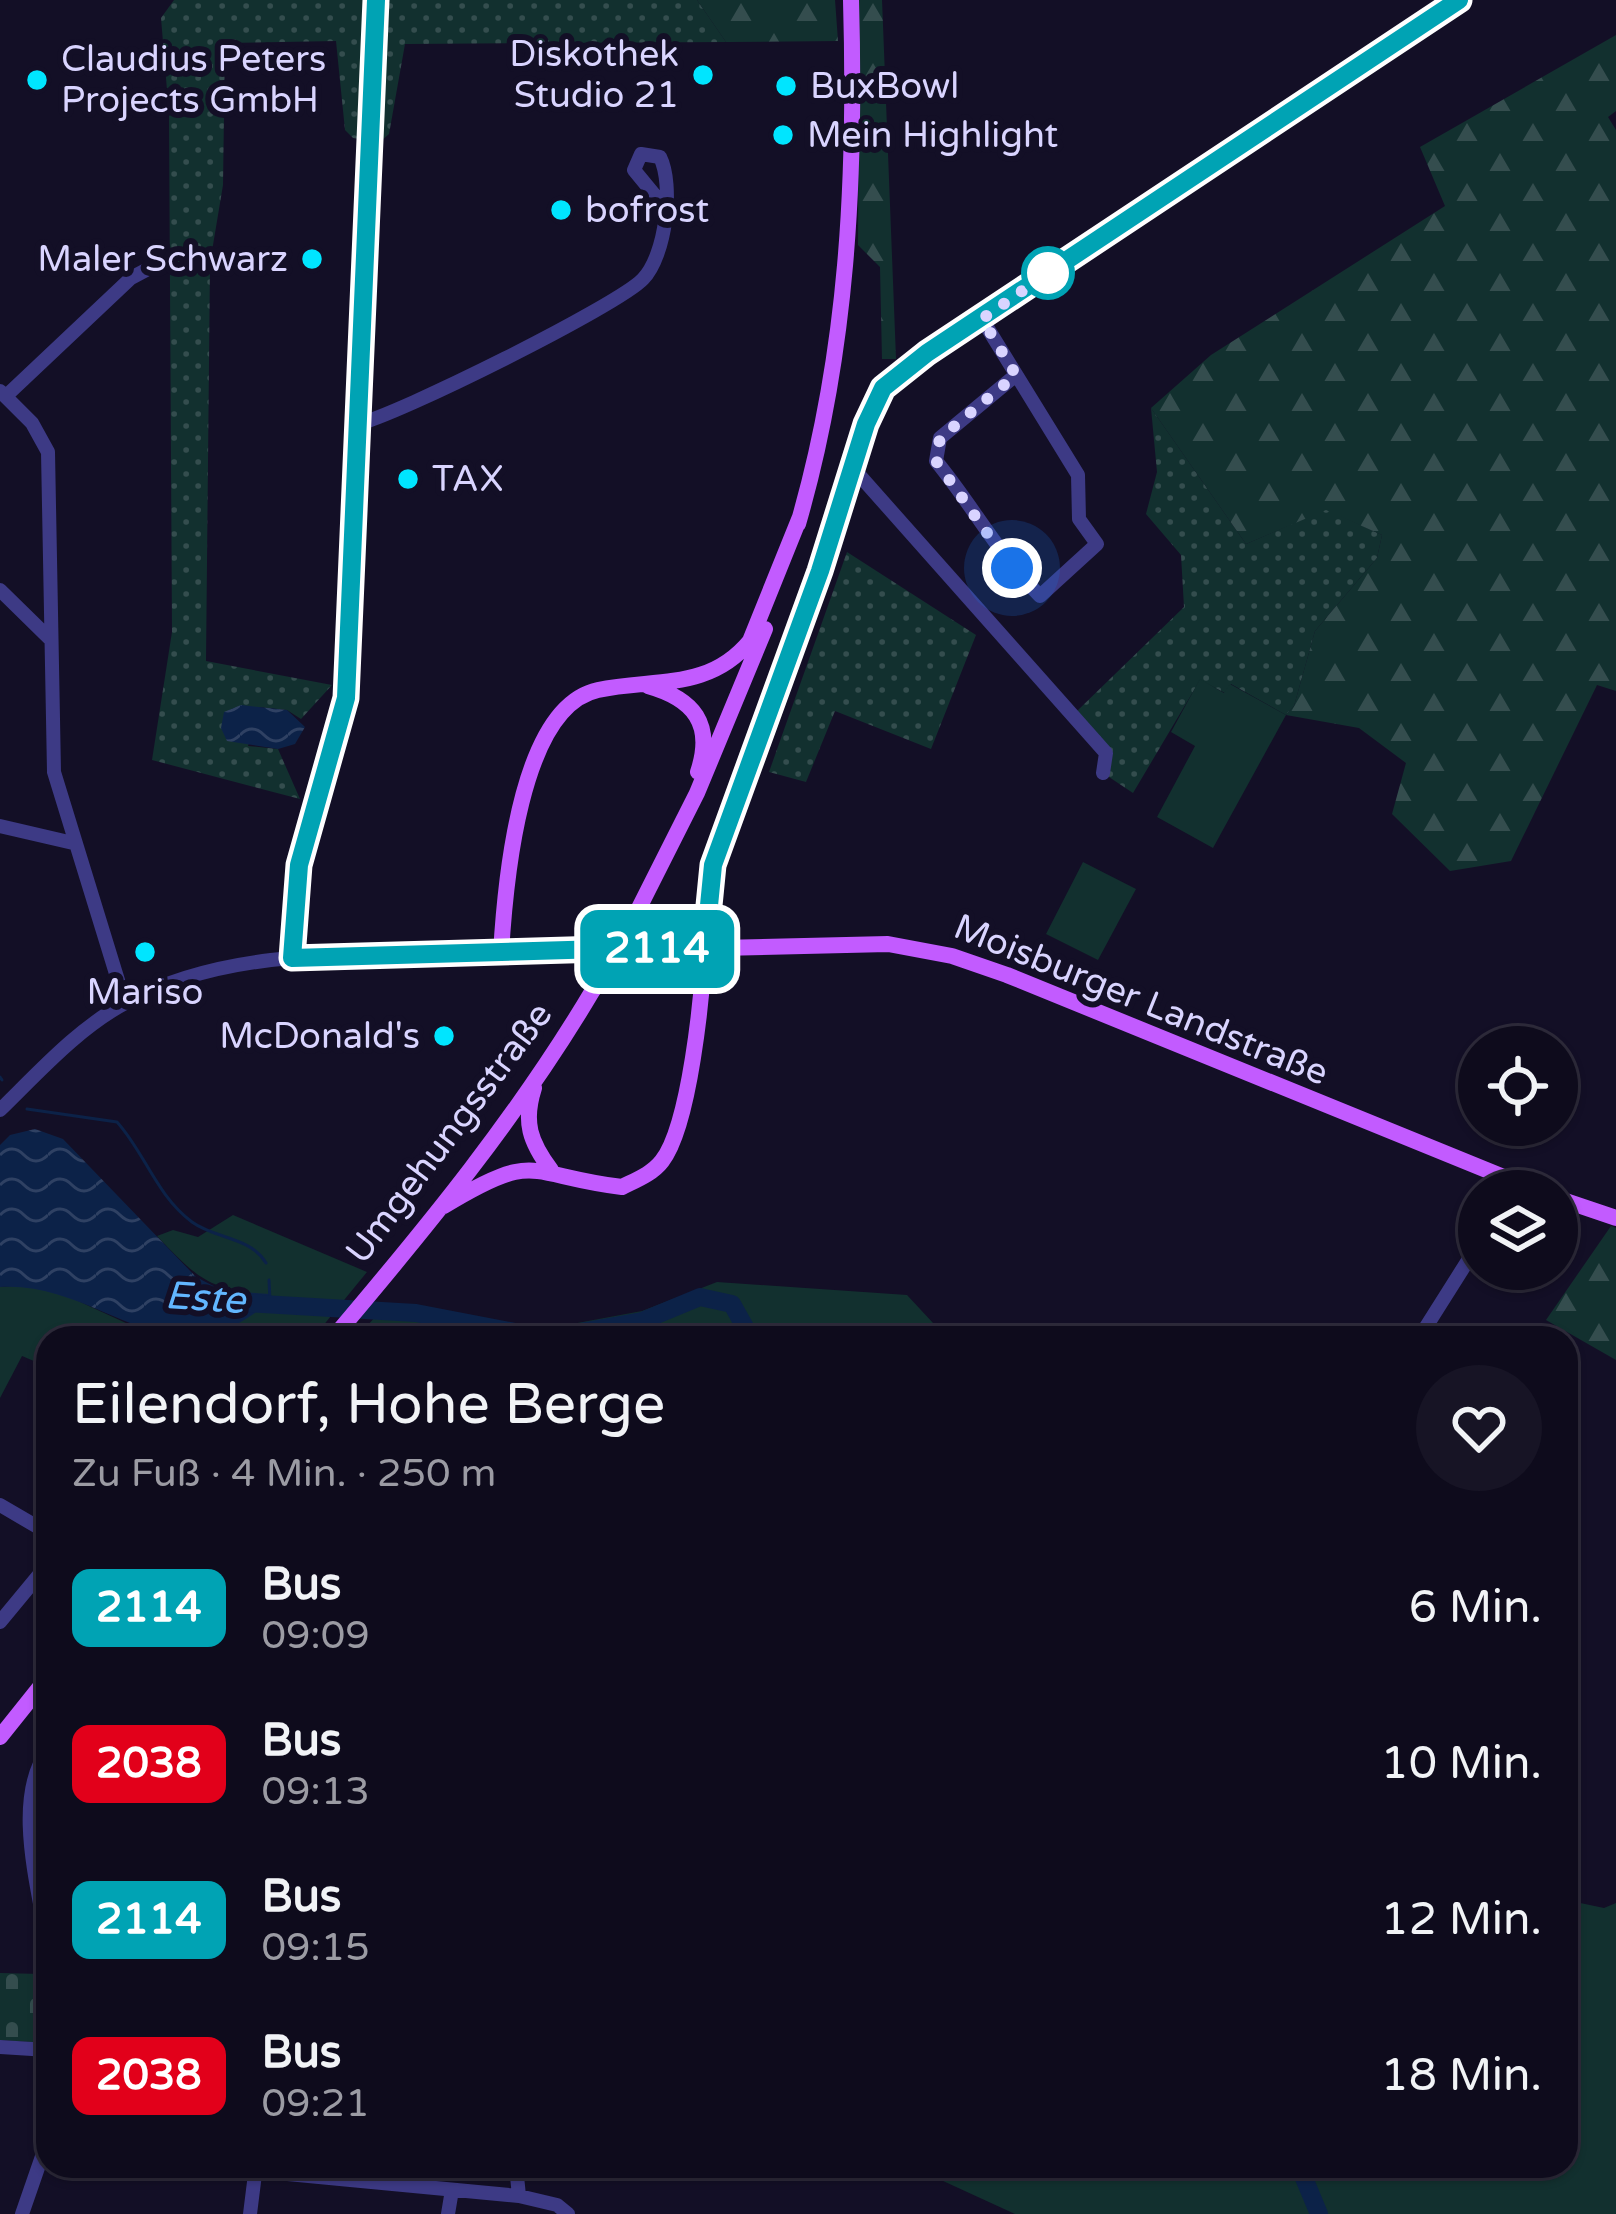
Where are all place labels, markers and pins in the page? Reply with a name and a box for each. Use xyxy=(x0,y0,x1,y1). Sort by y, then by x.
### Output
place label: Diskothek Studio 21 xyxy=(509,33,679,117)
place label: Claudius Peters Projects GmbH xyxy=(61,38,326,122)
marker: Diskothek Studio 21 xyxy=(690,62,716,88)
place label: BuxBowl xyxy=(810,65,959,108)
marker: Claudius Peters Projects GmbH xyxy=(24,67,50,93)
marker: BuxBowl xyxy=(773,73,799,99)
place label: Mein Highlight xyxy=(807,114,1058,157)
marker: Mein Highlight xyxy=(770,122,796,148)
place label: bofrost xyxy=(585,189,709,232)
marker: bofrost xyxy=(548,197,574,223)
place label: Maler Schwarz xyxy=(37,238,288,281)
marker: Maler Schwarz xyxy=(299,246,325,272)
unlabelled marker xyxy=(1023,248,1073,298)
place label: TAX xyxy=(432,458,504,501)
marker: TAX xyxy=(395,466,421,492)
marker: Mariso xyxy=(132,939,158,965)
place label: Mariso xyxy=(87,971,203,1014)
place label: McDonald's xyxy=(219,1015,420,1058)
marker: McDonald's xyxy=(431,1023,457,1049)

